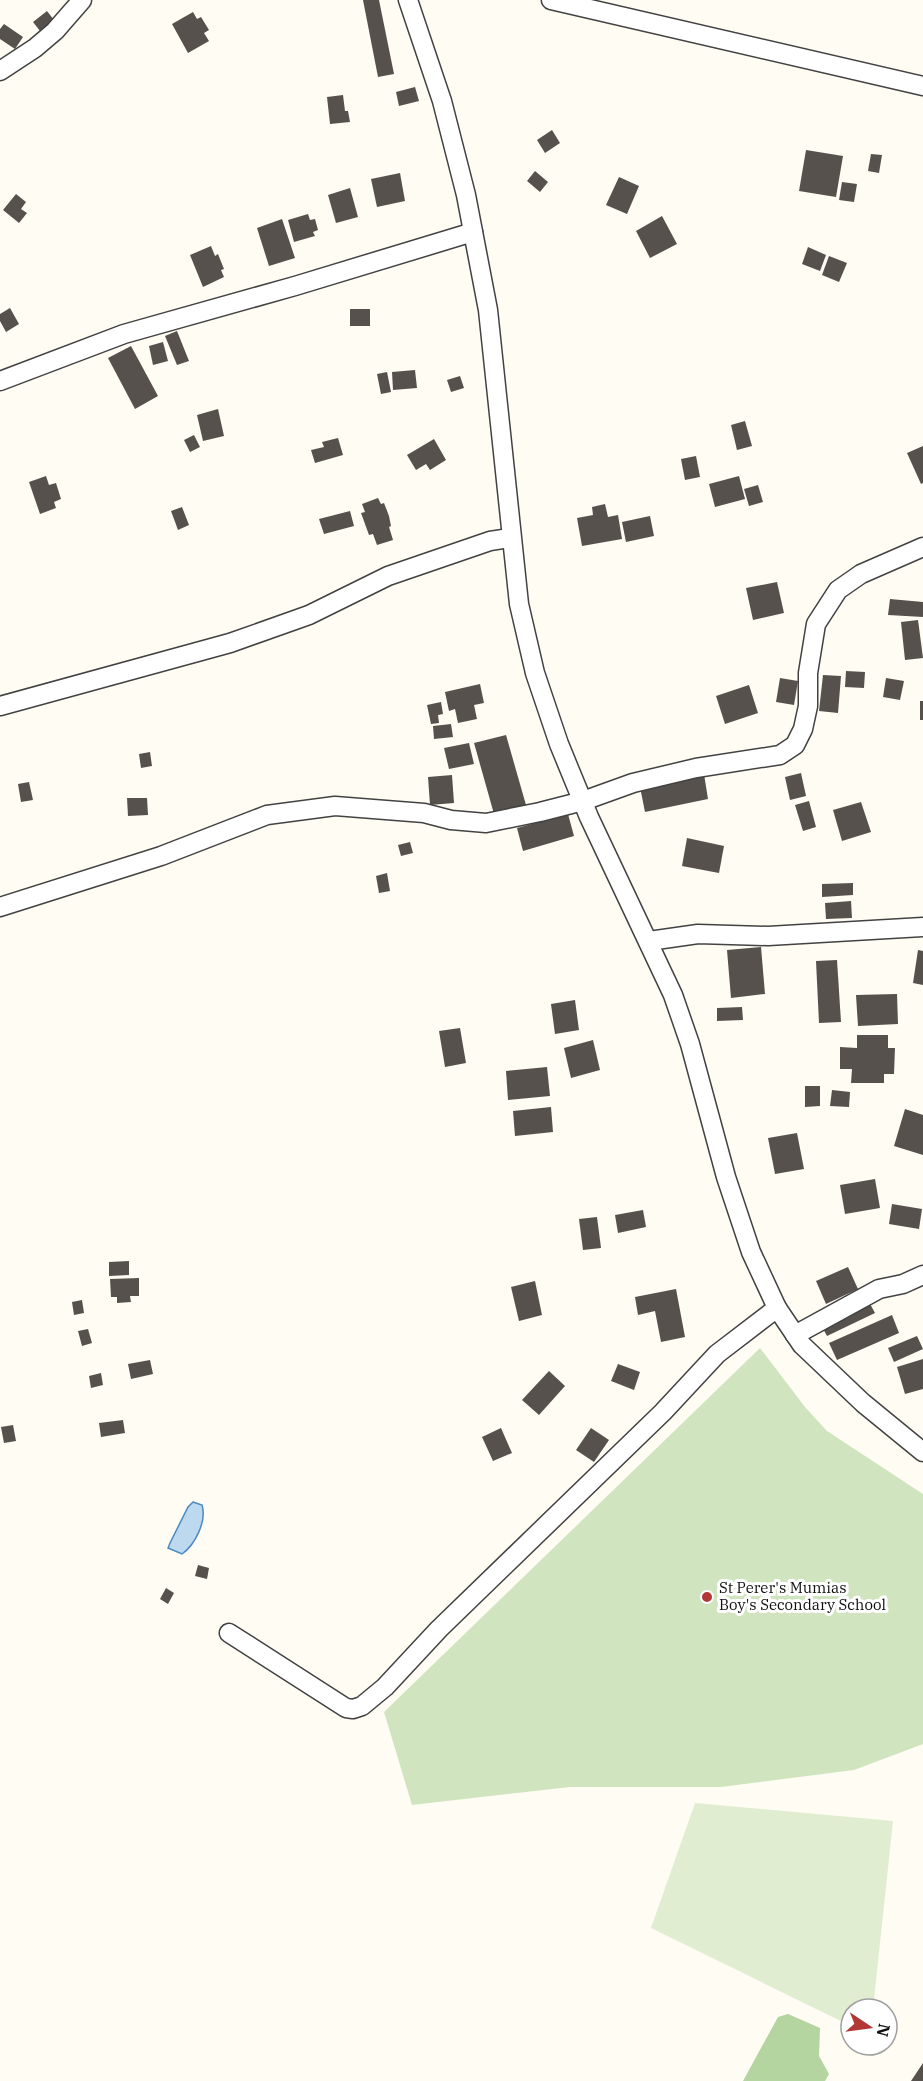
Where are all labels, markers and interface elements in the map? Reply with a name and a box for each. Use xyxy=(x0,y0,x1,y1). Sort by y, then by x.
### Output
place label: St Perer's Mumias Boy's Secondary School xyxy=(719,1578,886,1614)
marker: St Perer's Mumias Boy's Secondary School xyxy=(700,1590,714,1604)
north arrow xyxy=(839,1997,899,2057)
text: N xyxy=(872,2022,895,2039)

